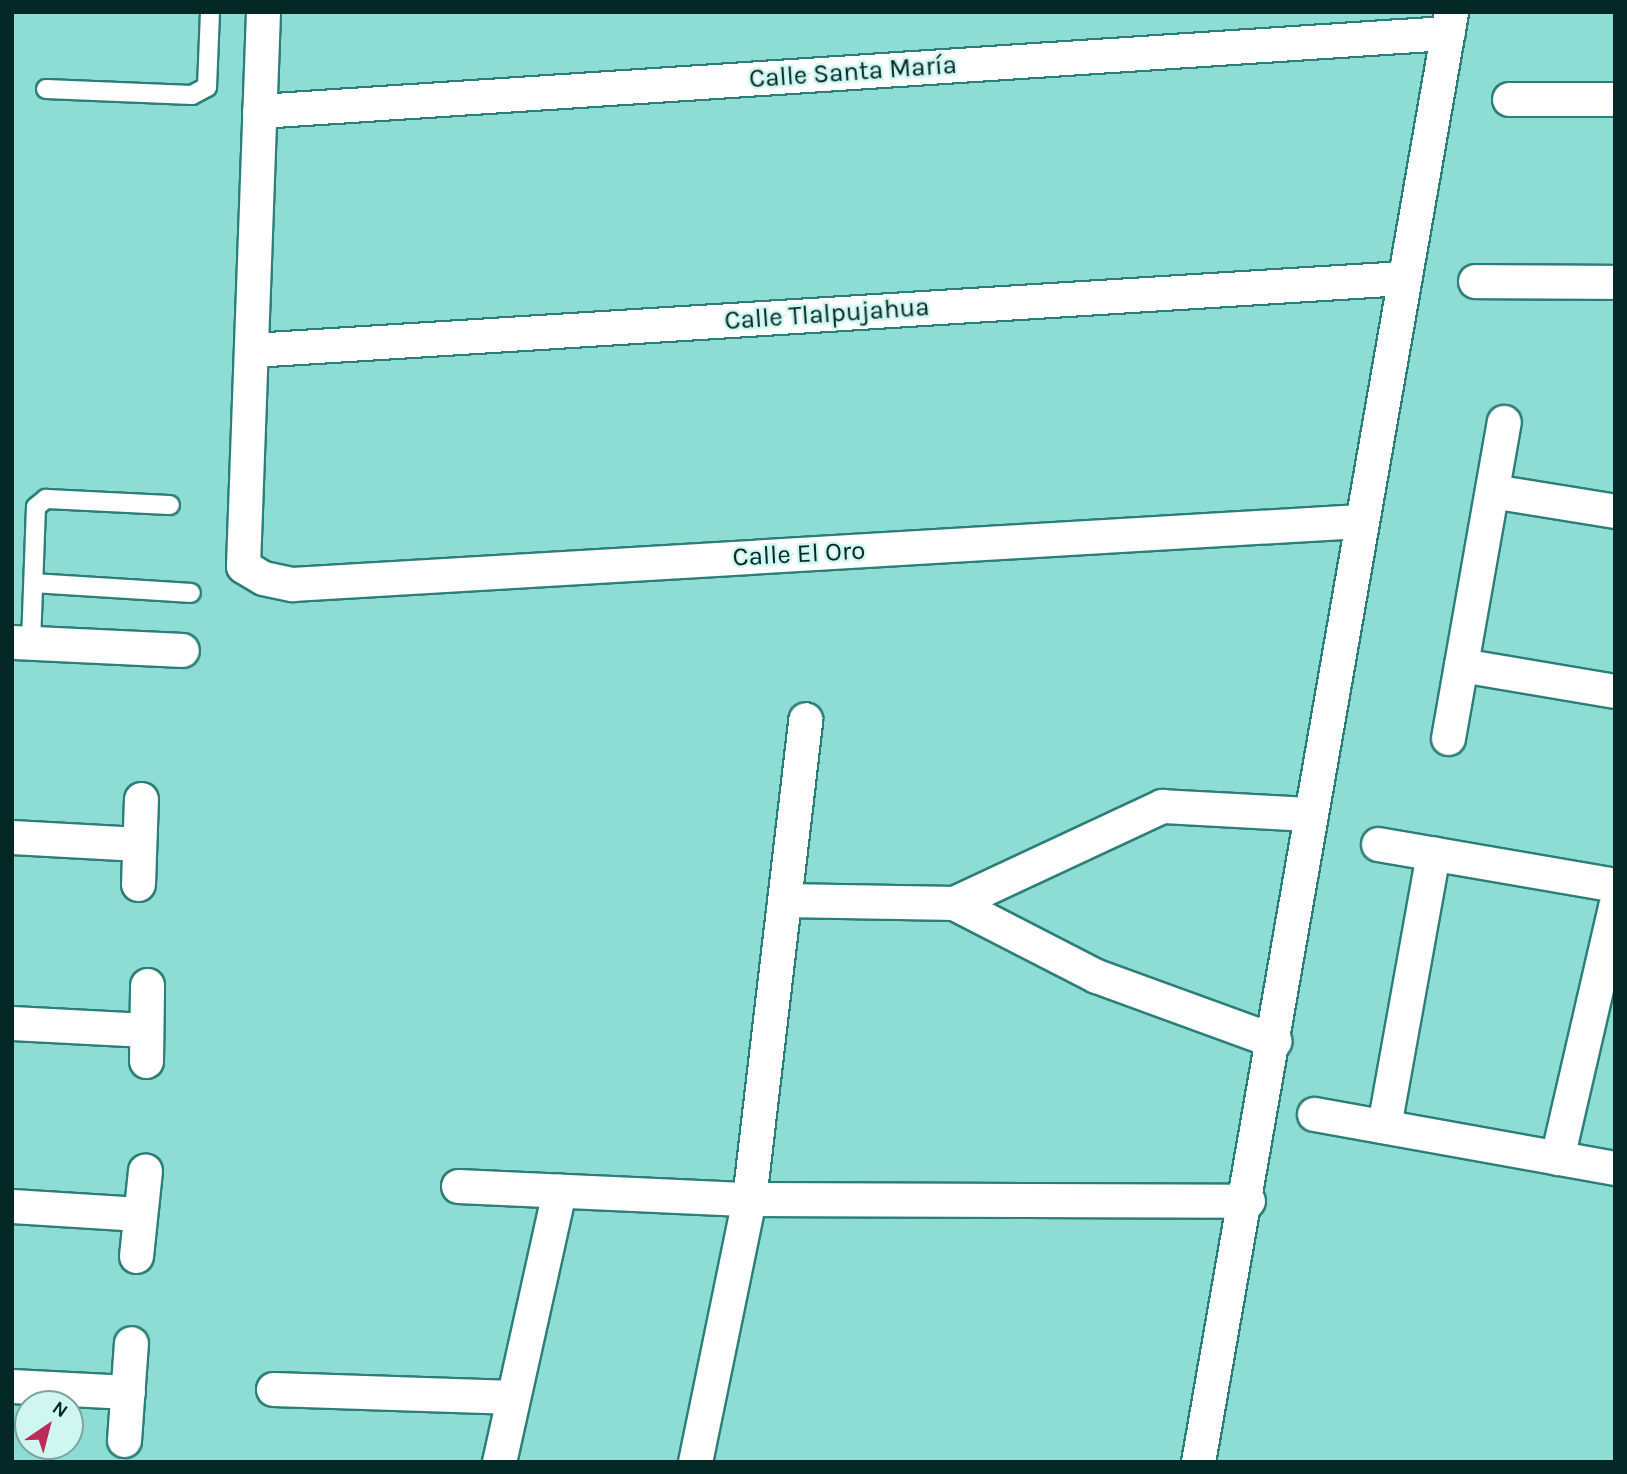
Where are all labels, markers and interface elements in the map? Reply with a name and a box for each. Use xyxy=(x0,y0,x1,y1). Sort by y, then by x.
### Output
street label: Calle Santa María xyxy=(748,49,958,95)
street label: Calle Tlalpujahua xyxy=(723,291,931,337)
street label: Calle El Oro xyxy=(732,535,866,573)
north arrow xyxy=(14,1390,84,1460)
text: N xyxy=(48,1397,72,1422)

